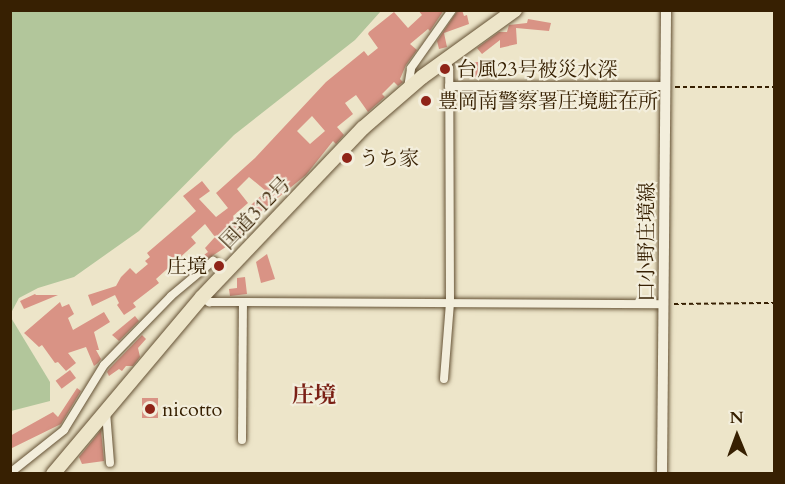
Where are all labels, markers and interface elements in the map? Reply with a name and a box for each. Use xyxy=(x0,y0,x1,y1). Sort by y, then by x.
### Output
place label: 台風23号被災水深 xyxy=(457,57,617,81)
marker: 台風23号被災水深 xyxy=(438,62,452,76)
place label: 豊岡南警察署庄境駐在所 xyxy=(438,89,658,113)
marker: 豊岡南警察署庄境駐在所 xyxy=(419,94,433,108)
place label: うち家 xyxy=(359,146,419,170)
marker: うち家 xyxy=(340,151,354,165)
street label: 国道312号 xyxy=(215,172,295,254)
street label: 口小野庄境線 xyxy=(634,182,658,302)
place label: 庄境 xyxy=(167,254,207,278)
marker: 庄境 xyxy=(212,259,226,273)
district label: 庄境 xyxy=(292,383,336,409)
place label: nicotto xyxy=(162,397,222,421)
marker: nicotto xyxy=(143,402,157,416)
north arrow xyxy=(707,406,767,466)
text: N xyxy=(730,407,744,429)

